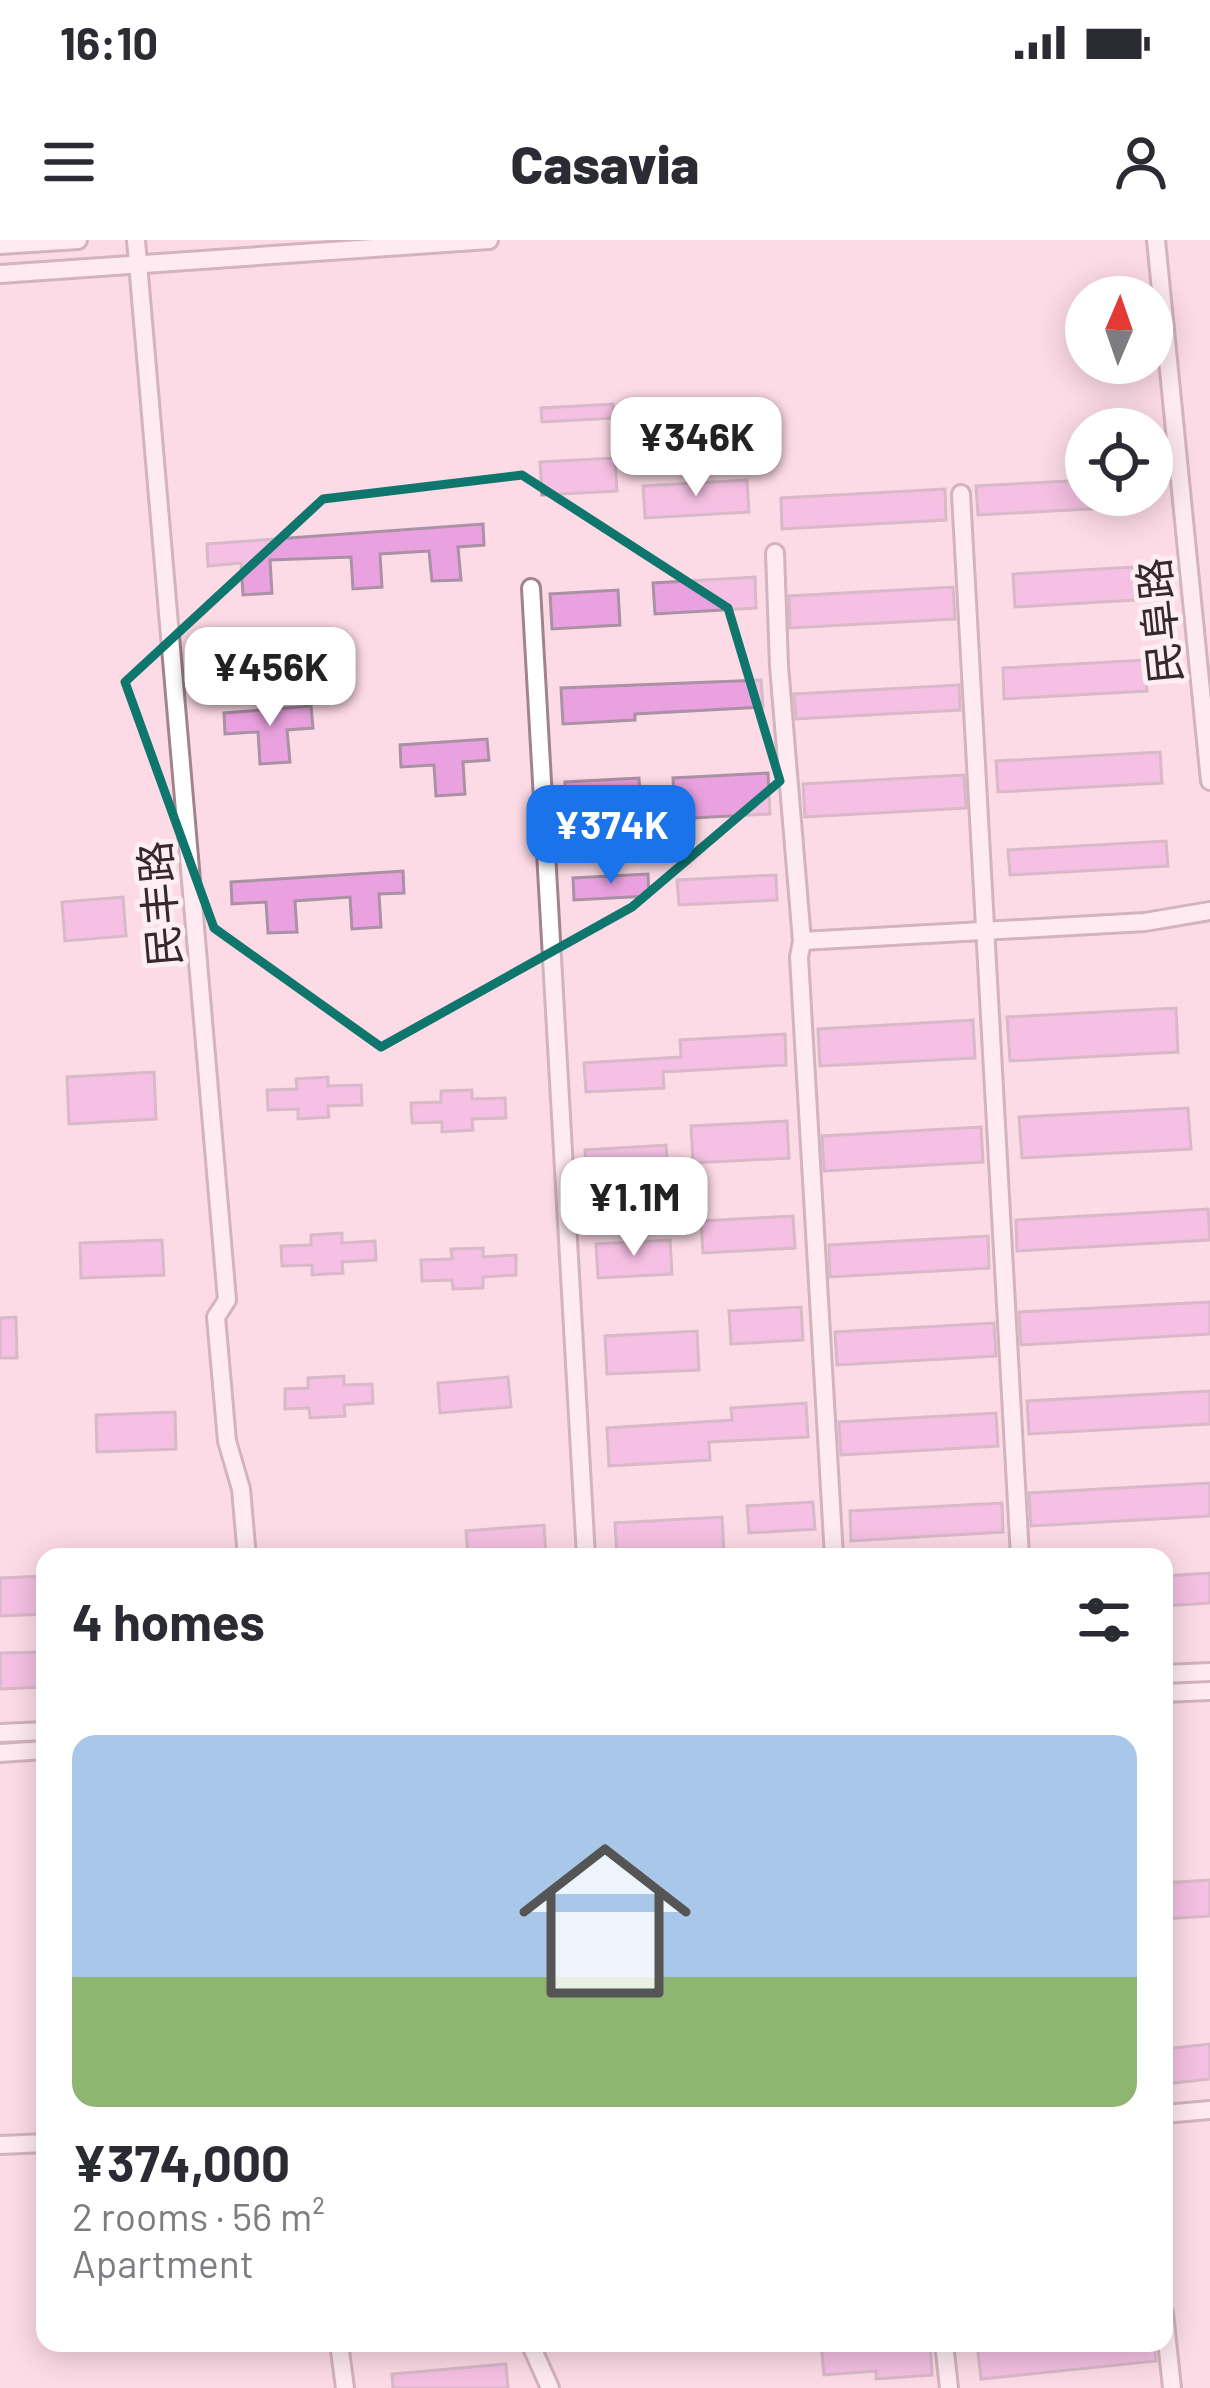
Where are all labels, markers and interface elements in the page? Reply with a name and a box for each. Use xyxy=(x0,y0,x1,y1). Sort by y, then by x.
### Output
text: 16:10 xyxy=(60,15,158,69)
icon: menu xyxy=(36,129,102,195)
icon: person xyxy=(1108,129,1174,195)
text: Casavia xyxy=(511,130,699,195)
north arrow xyxy=(1065,276,1173,384)
map controls xyxy=(1065,276,1173,516)
pin: ¥346K xyxy=(612,397,780,499)
button: locate xyxy=(1065,408,1173,516)
text: ¥346K xyxy=(638,412,754,459)
street label: 民阜路 xyxy=(1127,556,1189,686)
pin: ¥456K xyxy=(186,627,354,729)
text: ¥456K xyxy=(212,642,328,689)
pin: ¥374K xyxy=(527,785,695,887)
text: ¥374K xyxy=(553,800,669,847)
street label: 民丰路 xyxy=(128,839,188,969)
pin: ¥1.1M xyxy=(550,1157,718,1259)
text: ¥1.1M xyxy=(588,1172,680,1219)
icon: filters xyxy=(1071,1587,1137,1653)
text: 4 homes xyxy=(72,1590,265,1651)
icon: home xyxy=(497,1813,713,2029)
text: ¥374,000 xyxy=(72,2131,290,2192)
text: 2 rooms · 56 m² xyxy=(72,2192,325,2239)
text: Apartment xyxy=(72,2239,254,2286)

